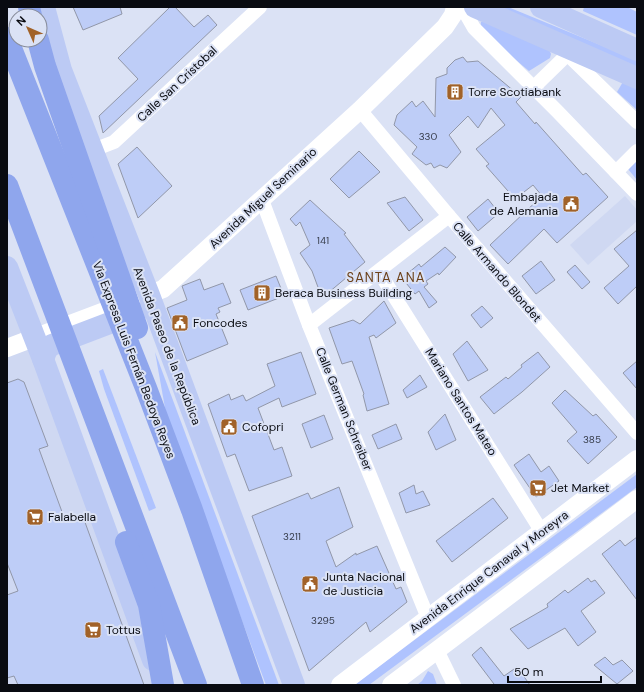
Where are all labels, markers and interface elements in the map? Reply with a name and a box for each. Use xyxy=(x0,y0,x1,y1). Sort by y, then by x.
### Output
north arrow xyxy=(8,8,48,48)
text: N xyxy=(13,13,29,29)
street label: Calle San Cristobal xyxy=(133,43,221,125)
building icon: Torre Scotiabank xyxy=(445,82,465,102)
place label: Torre Scotiabank xyxy=(468,84,561,100)
house number: 330 xyxy=(419,130,437,143)
street label: Avenida Miguel Seminario xyxy=(206,144,320,252)
place label: Embajada de Alemania xyxy=(489,189,558,219)
public building icon: Embajada de Alemania xyxy=(561,194,581,214)
street label: Calle Armando Blondet xyxy=(449,219,545,326)
house number: 141 xyxy=(317,234,329,247)
street label: Vía Expresa Luis Fernán Bedoya Reyes xyxy=(89,259,179,461)
street label: Avenida Paseo de la República xyxy=(129,265,205,427)
district label: SANTA ANA xyxy=(347,269,425,286)
building icon: Beraca Business Building xyxy=(252,283,272,303)
place label: Beraca Business Building xyxy=(275,285,413,301)
public building icon: Foncodes xyxy=(170,313,190,333)
place label: Foncodes xyxy=(193,315,248,331)
street label: Calle German Schreiber xyxy=(312,345,376,473)
street label: Mariano Santos Mateo xyxy=(421,345,501,459)
public building icon: Cofopri xyxy=(219,417,239,437)
place label: Cofopri xyxy=(242,419,284,435)
house number: 385 xyxy=(583,433,601,446)
supermarket icon: Jet Market xyxy=(528,478,548,498)
place label: Jet Market xyxy=(551,480,610,496)
supermarket icon: Falabella xyxy=(25,507,45,527)
street label: Avenida Enrique Canaval y Moreyra xyxy=(406,507,572,637)
place label: Falabella xyxy=(48,509,96,525)
house number: 3211 xyxy=(283,530,301,543)
place label: Junta Nacional de Justicia xyxy=(323,569,405,599)
public building icon: Junta Nacional de Justicia xyxy=(300,574,320,594)
house number: 3295 xyxy=(311,614,335,627)
supermarket icon: Tottus xyxy=(83,620,103,640)
place label: Tottus xyxy=(106,622,141,638)
scale bar xyxy=(508,658,601,684)
text: 50 m xyxy=(514,664,543,680)

